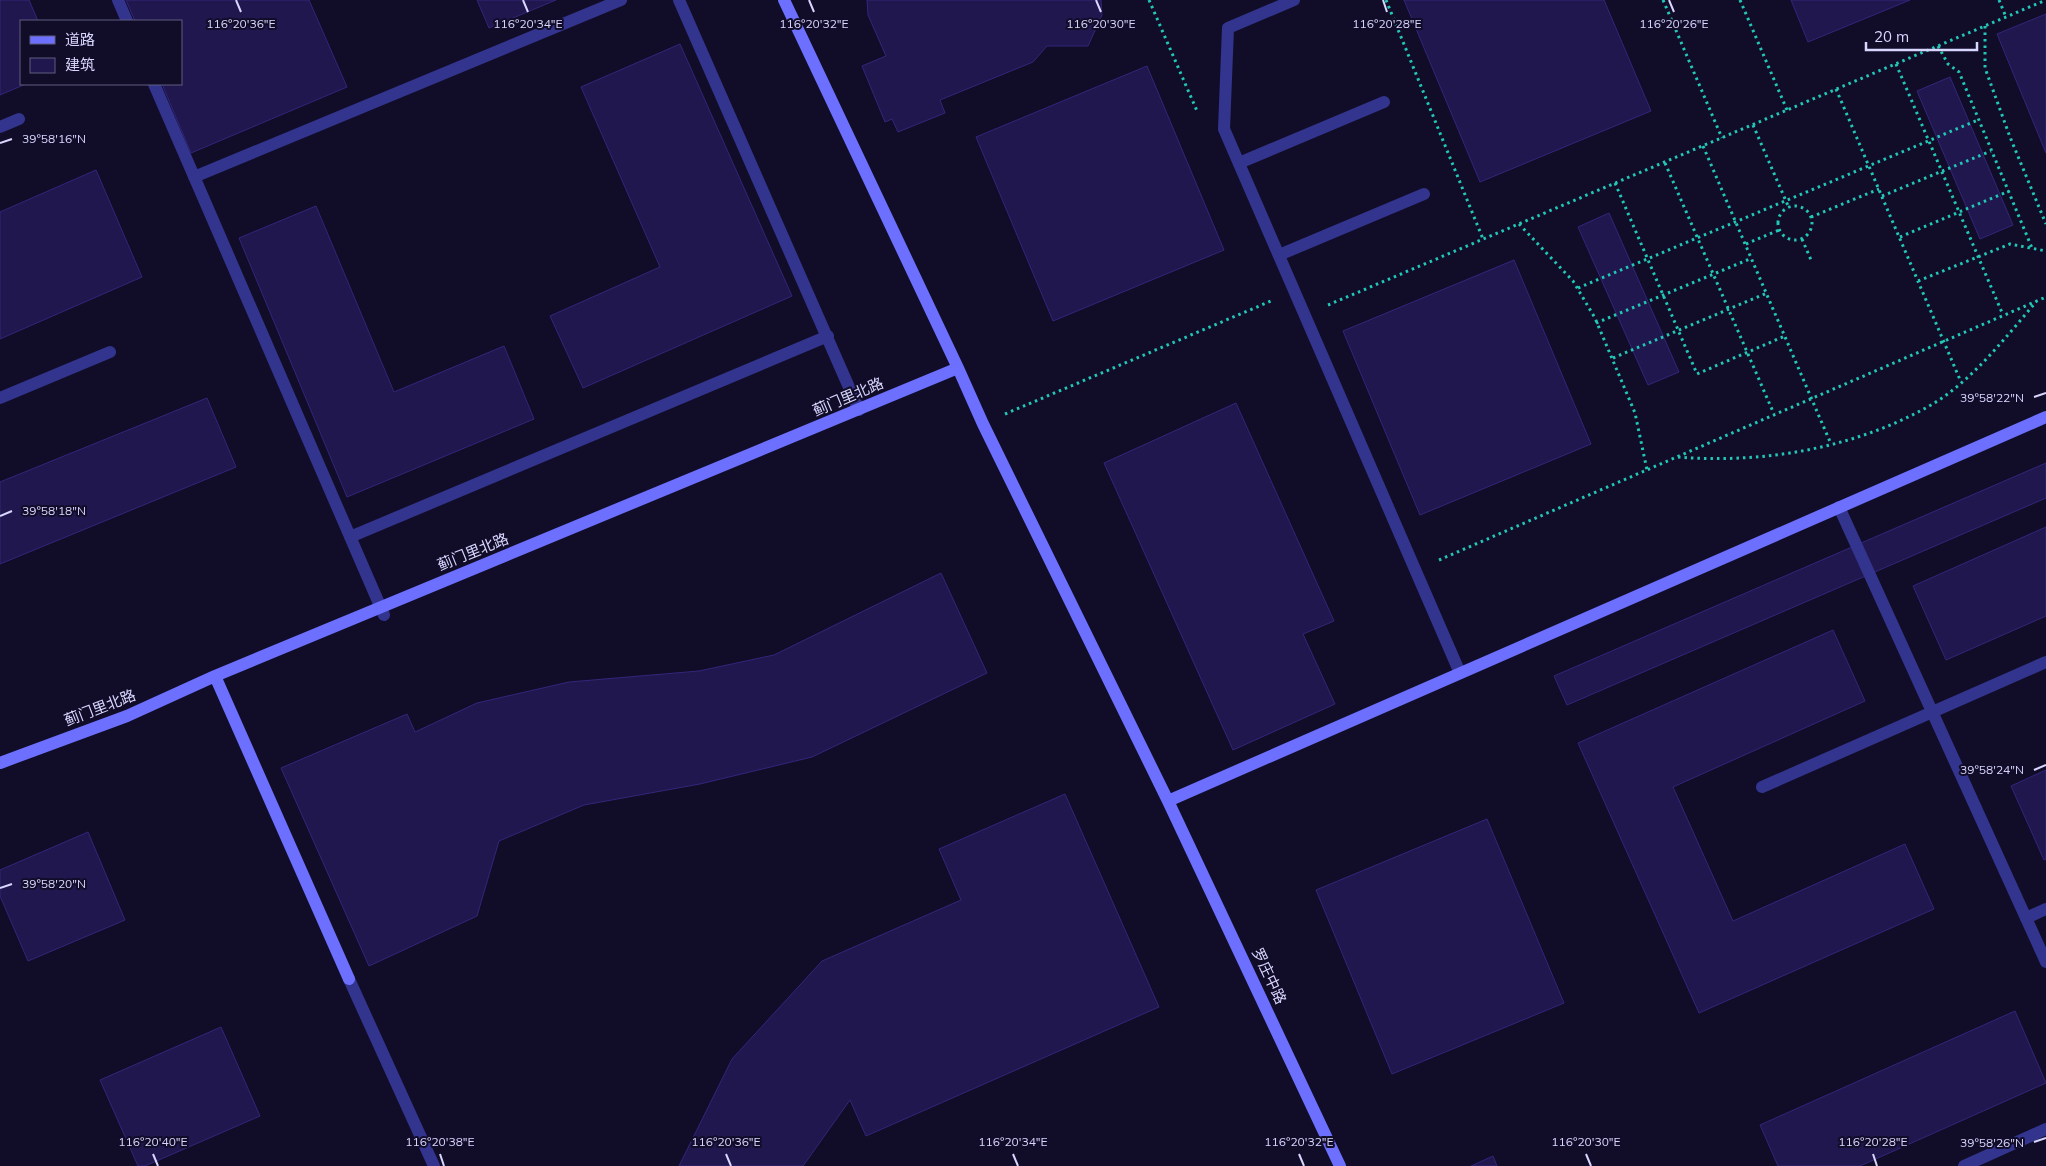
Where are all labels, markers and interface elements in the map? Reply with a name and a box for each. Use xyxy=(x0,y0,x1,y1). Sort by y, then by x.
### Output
text: 116°20'36"E xyxy=(206,16,276,31)
text: 116°20'34"E xyxy=(493,16,563,31)
text: 116°20'32"E xyxy=(779,16,849,31)
text: 116°20'30"E xyxy=(1066,16,1136,31)
text: 116°20'28"E xyxy=(1352,16,1422,31)
text: 116°20'26"E xyxy=(1639,16,1709,31)
legend xyxy=(20,20,182,85)
scale bar xyxy=(1866,20,1977,52)
text: 20 m xyxy=(1874,27,1909,46)
text: 道路 xyxy=(65,30,95,49)
text: 建筑 xyxy=(65,55,95,74)
text: 39°58'16"N xyxy=(22,131,86,146)
street label: 蓟门里北路 xyxy=(810,373,886,420)
text: 39°58'22"N xyxy=(1960,390,2024,405)
text: 39°58'18"N xyxy=(22,503,86,518)
street label: 蓟门里北路 xyxy=(434,529,511,574)
street label: 蓟门里北路 xyxy=(61,685,138,730)
text: 39°58'24"N xyxy=(1960,762,2024,777)
text: 39°58'20"N xyxy=(22,876,86,891)
street label: 罗庄中路 xyxy=(1248,945,1291,1007)
text: 116°20'40"E xyxy=(118,1134,188,1149)
text: 116°20'38"E xyxy=(405,1134,475,1149)
text: 116°20'36"E xyxy=(691,1134,761,1149)
text: 116°20'34"E xyxy=(978,1134,1048,1149)
text: 116°20'32"E xyxy=(1264,1134,1334,1149)
text: 116°20'30"E xyxy=(1551,1134,1621,1149)
text: 116°20'28"E xyxy=(1838,1134,1908,1149)
text: 39°58'26"N xyxy=(1960,1135,2024,1150)

